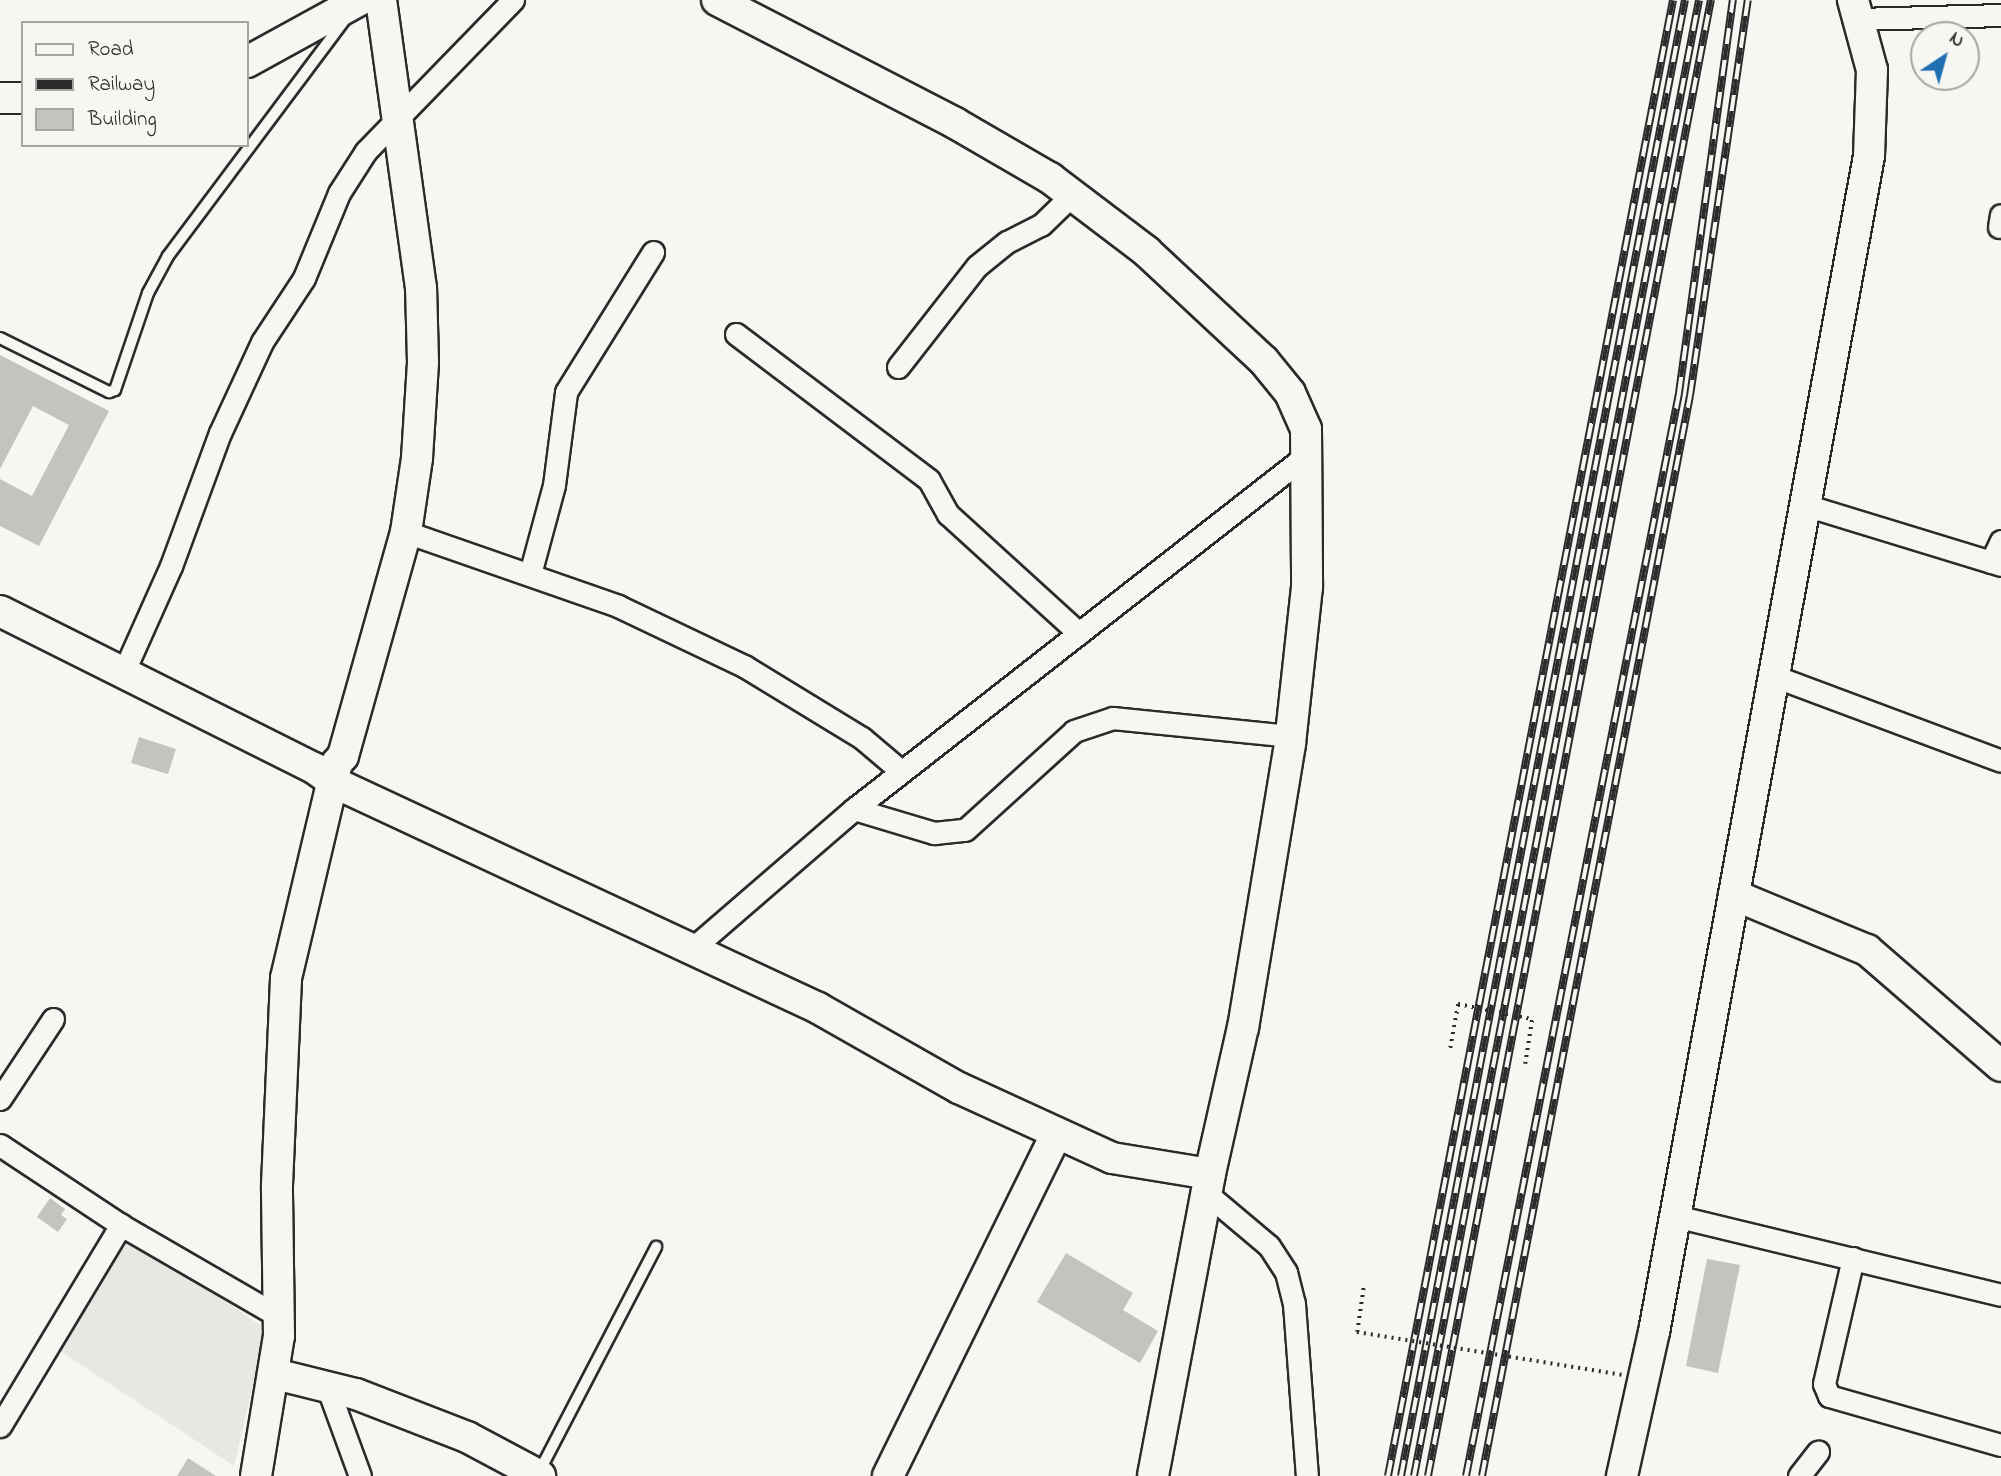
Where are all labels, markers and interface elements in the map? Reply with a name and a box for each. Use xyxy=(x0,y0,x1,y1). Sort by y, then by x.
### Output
legend xyxy=(21,21,248,147)
north arrow xyxy=(1910,21,1980,91)
text: N xyxy=(1943,26,1970,55)
text: Road xyxy=(88,35,134,65)
text: Railway xyxy=(88,70,155,100)
text: Building xyxy=(88,105,157,135)

